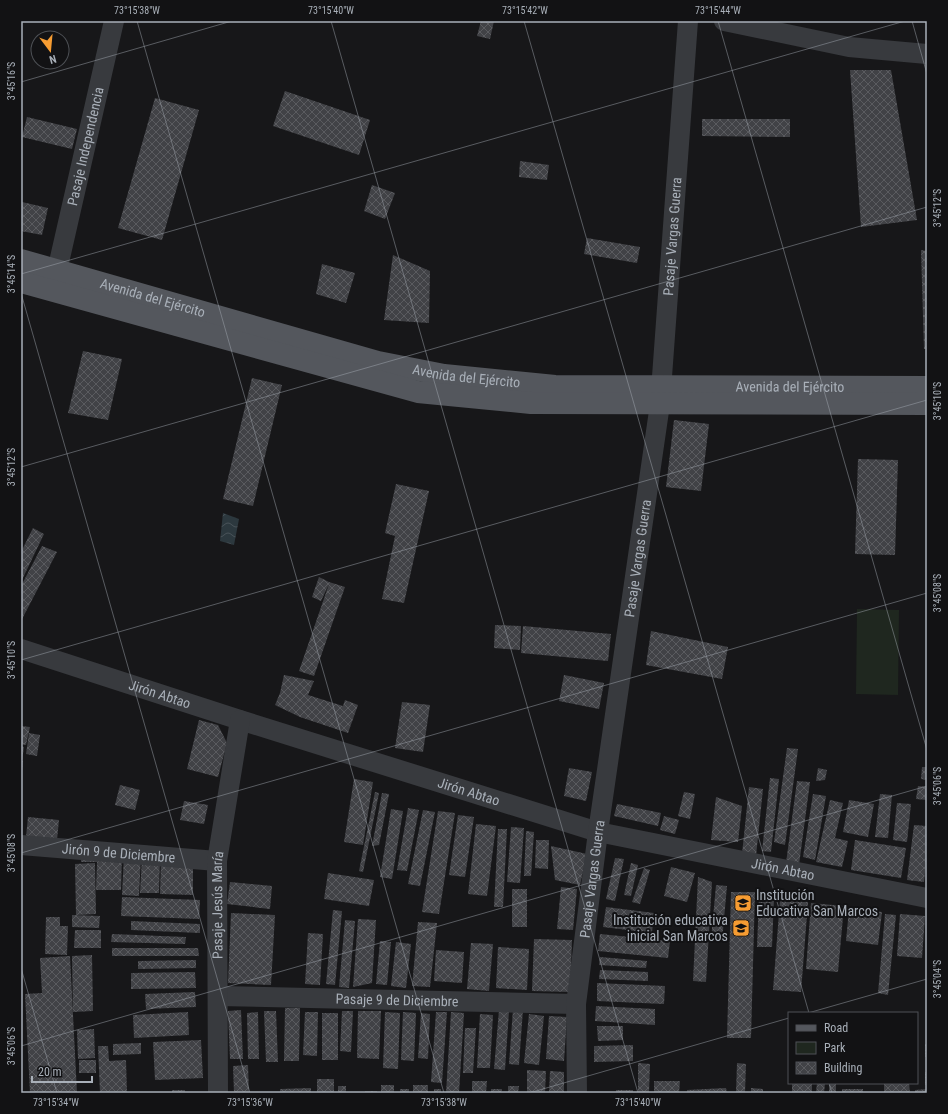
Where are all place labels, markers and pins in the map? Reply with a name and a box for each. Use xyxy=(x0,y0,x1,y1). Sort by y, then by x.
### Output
place label: Institución Educativa San Marcos xyxy=(756,887,878,919)
school or university icon: Institución Educativa San Marcos xyxy=(733,893,753,913)
place label: Institución educativa inicial San Marcos xyxy=(613,912,728,944)
school or university icon: Institución educativa inicial San Marcos xyxy=(731,918,751,938)

